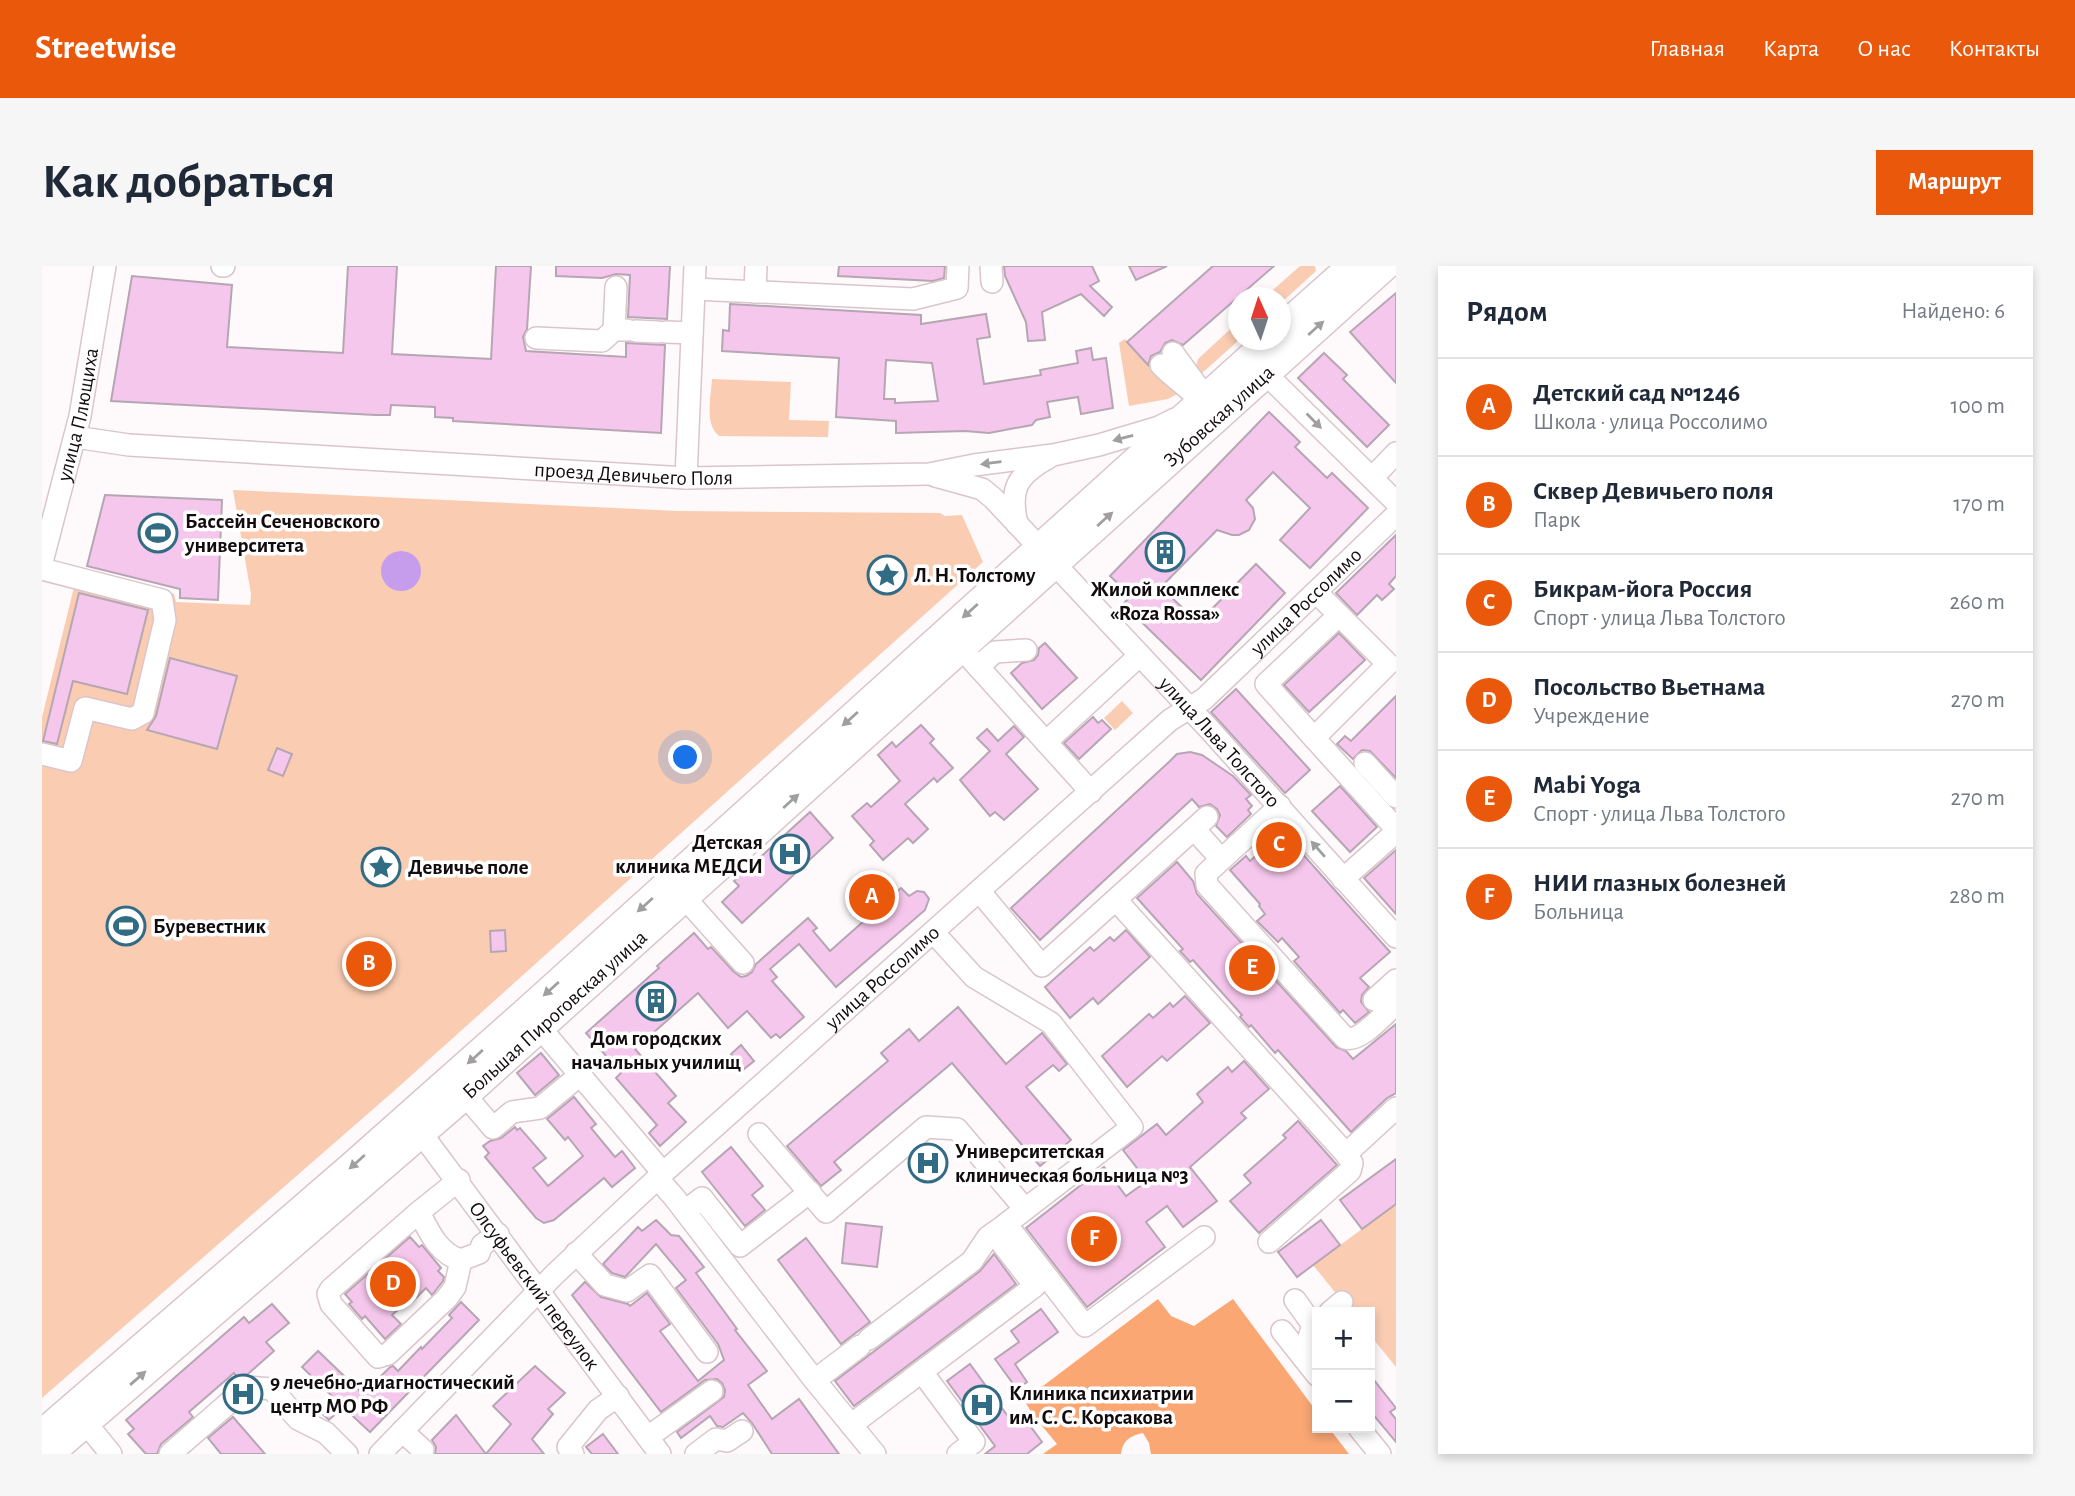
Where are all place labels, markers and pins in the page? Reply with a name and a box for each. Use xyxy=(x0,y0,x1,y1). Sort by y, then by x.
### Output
place label: Бассейн Сеченовского университета xyxy=(184,511,380,556)
sports icon: Бассейн Сеченовского университета xyxy=(137,512,179,554)
building icon: Жилой комплекс «Roza Rossa» xyxy=(1144,531,1186,573)
place icon: Л. Н. Толстому xyxy=(866,554,908,596)
place label: Л. Н. Толстому xyxy=(914,565,1036,586)
place label: Жилой комплекс «Roza Rossa» xyxy=(1090,579,1240,624)
pin: C xyxy=(1256,819,1302,871)
place label: Детская клиника МЕДСИ xyxy=(615,832,763,877)
hospital icon: Детская клиника МЕДСИ xyxy=(769,833,811,875)
place icon: Девичье поле xyxy=(360,846,402,888)
place label: Девичье поле xyxy=(408,857,529,878)
pin: A xyxy=(849,871,895,923)
sports icon: Буревестник xyxy=(105,905,147,947)
place label: Буревестник xyxy=(153,916,267,937)
pin: B xyxy=(346,938,392,990)
pin: E xyxy=(1229,942,1275,994)
building icon: Дом городских начальных училищ xyxy=(635,980,677,1022)
place label: Дом городских начальных училищ xyxy=(571,1028,741,1073)
place label: Университетская клиническая больница №3 xyxy=(955,1141,1189,1186)
hospital icon: Университетская клиническая больница №3 xyxy=(907,1142,949,1184)
pin: F xyxy=(1071,1213,1117,1265)
pin: D xyxy=(370,1258,416,1310)
place label: 9 лечебно-диагностический центр МО РФ xyxy=(270,1372,515,1417)
hospital icon: 9 лечебно-диагностический центр МО РФ xyxy=(222,1373,264,1415)
place label: Клиника психиатрии им. С. С. Корсакова xyxy=(1009,1383,1194,1428)
hospital icon: Клиника психиатрии им. С. С. Корсакова xyxy=(961,1384,1003,1426)

